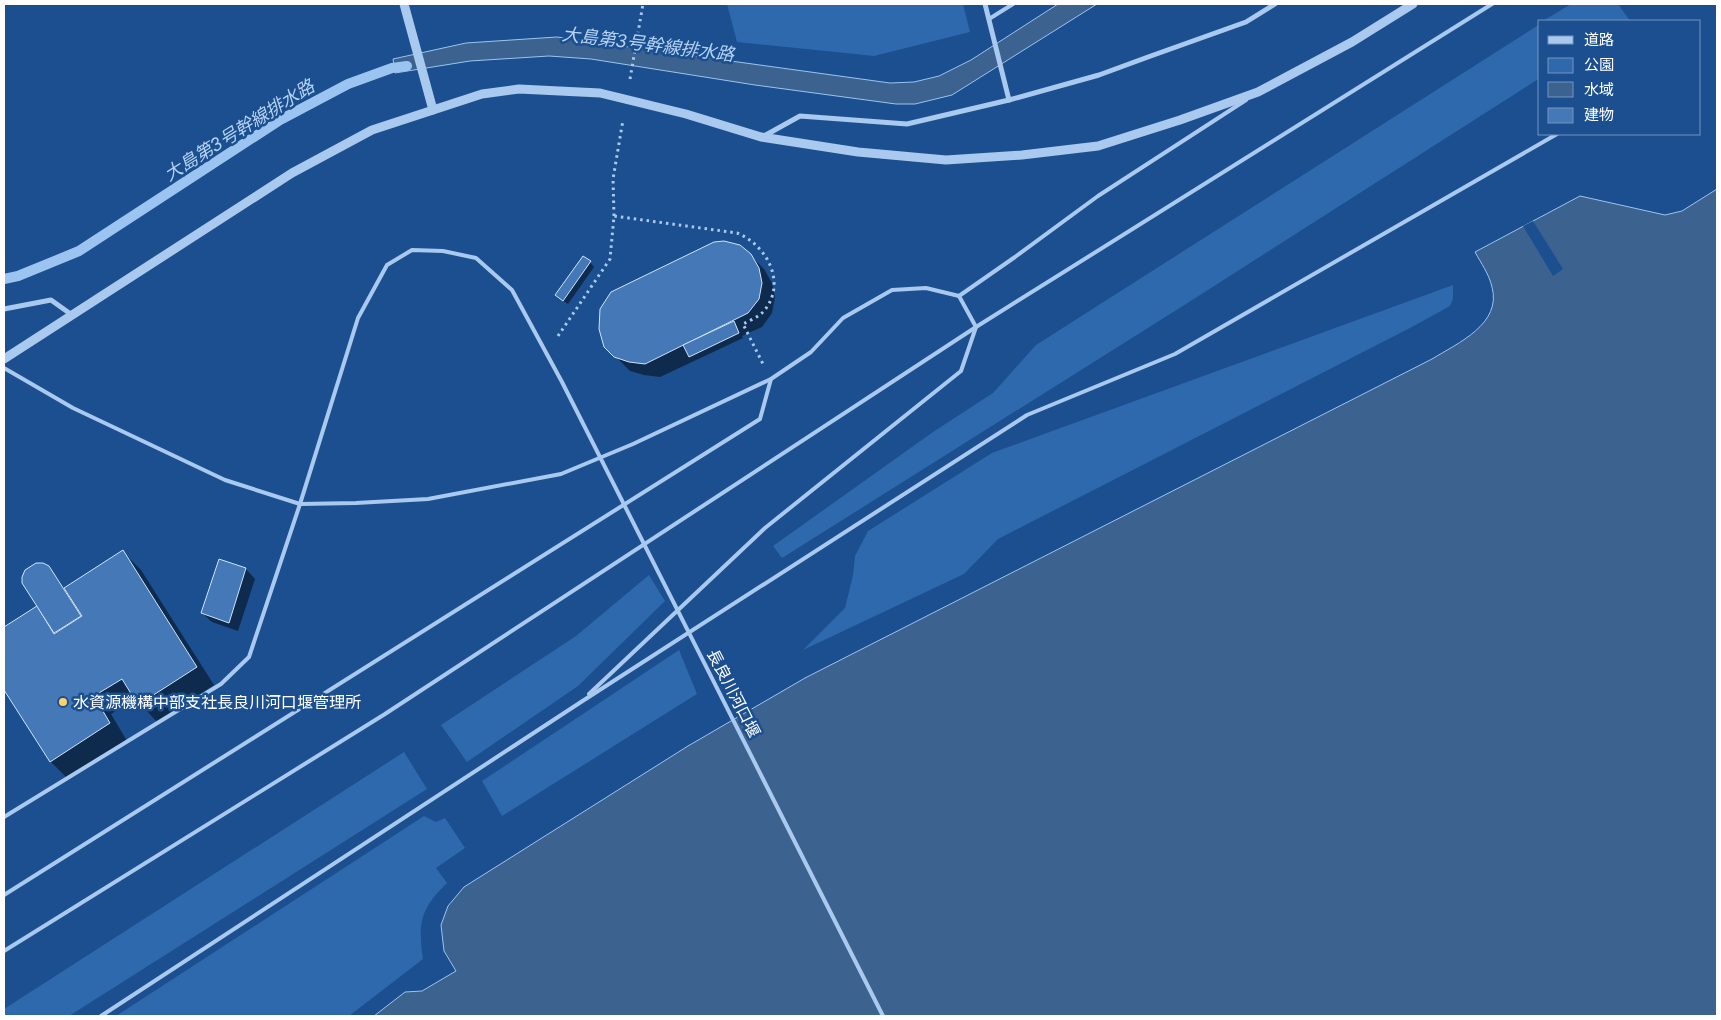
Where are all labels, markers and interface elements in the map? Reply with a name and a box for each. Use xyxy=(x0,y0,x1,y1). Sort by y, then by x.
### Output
legend xyxy=(1538,20,1701,135)
water label: 大島第3号幹線排水路 xyxy=(561,23,737,65)
text: 道路 xyxy=(1584,30,1614,49)
text: 公園 xyxy=(1584,55,1614,74)
water label: 大島第3号幹線排水路 xyxy=(160,74,320,185)
text: 水域 xyxy=(1584,80,1614,99)
text: 建物 xyxy=(1584,105,1614,124)
street label: 長良川河口堰 xyxy=(703,646,765,740)
place label: 水資源機構中部支社長良川河口堰管理所 xyxy=(73,692,361,712)
marker: 水資源機構中部支社長良川河口堰管理所 xyxy=(57,696,69,708)

